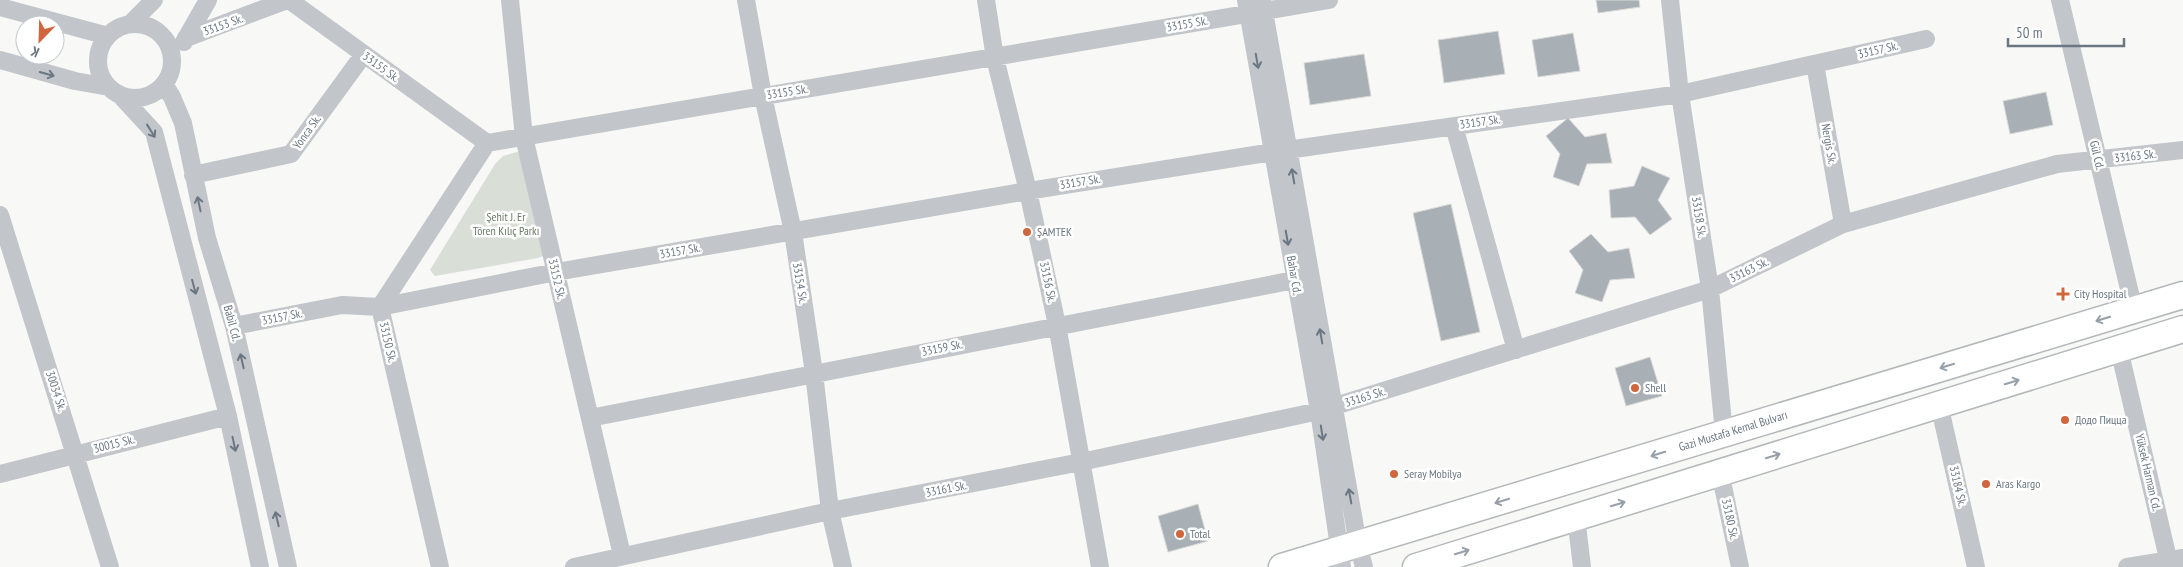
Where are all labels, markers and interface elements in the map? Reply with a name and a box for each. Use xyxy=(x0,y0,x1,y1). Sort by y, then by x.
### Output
street label: 33153 Sk. xyxy=(201,10,245,39)
street label: 33155 Sk. xyxy=(1165,13,1209,34)
north arrow xyxy=(15,15,65,65)
scale bar xyxy=(2008,15,2124,47)
text: 50 m xyxy=(2016,23,2042,42)
street label: 33157 Sk. xyxy=(1856,38,1900,61)
text: K xyxy=(27,42,42,62)
street label: 33155 Sk. xyxy=(360,48,402,85)
one-way arrow xyxy=(1252,53,1262,69)
one-way arrow xyxy=(39,69,55,79)
street label: 33155 Sk. xyxy=(765,81,809,102)
street label: 33157 Sk. xyxy=(1459,111,1501,132)
street label: Yonca Sk. xyxy=(289,112,324,152)
street label: Nergis Sk. xyxy=(1819,122,1840,165)
one-way arrow xyxy=(147,123,157,137)
street label: Gül Cd. xyxy=(2087,139,2108,171)
street label: 33163 Sk. xyxy=(2114,146,2156,165)
one-way arrow xyxy=(1288,168,1298,184)
street label: 33157 Sk. xyxy=(1059,171,1101,192)
street label: 33158 Sk. xyxy=(1689,195,1710,239)
one-way arrow xyxy=(194,197,204,213)
park label: Şehit J. Er Tören Kılıç Parkı xyxy=(473,209,539,238)
place label: ŞAMTEK xyxy=(1037,224,1072,239)
marker: ŞAMTEK xyxy=(1021,226,1033,238)
one-way arrow xyxy=(1283,230,1293,246)
street label: 33157 Sk. xyxy=(658,240,701,261)
street label: Bahar Cd. xyxy=(1284,254,1305,296)
street label: 33163 Sk. xyxy=(1727,254,1771,285)
street label: 33152 Sk. xyxy=(546,257,569,301)
street label: 33156 Sk. xyxy=(1037,260,1060,304)
street label: 33154 Sk. xyxy=(790,261,811,305)
one-way arrow xyxy=(190,278,200,294)
place label: City Hospital xyxy=(2074,286,2127,301)
marker: City Hospital xyxy=(2056,287,2070,301)
street label: Babil Cd. xyxy=(221,303,244,342)
street label: 33157 Sk. xyxy=(260,305,303,328)
one-way arrow xyxy=(2095,314,2111,324)
street label: 33150 Sk. xyxy=(377,320,400,364)
one-way arrow xyxy=(1316,328,1326,344)
street label: 33159 Sk. xyxy=(920,336,964,359)
one-way arrow xyxy=(236,353,246,369)
one-way arrow xyxy=(1940,361,1956,371)
street label: 30034 Sk. xyxy=(43,369,70,413)
one-way arrow xyxy=(2003,376,2019,386)
place label: Shell xyxy=(1645,380,1666,395)
marker: Shell xyxy=(1629,382,1641,394)
street label: 33163 Sk. xyxy=(1343,383,1387,410)
street label: Gazi Mustafa Kemal Bulvarı xyxy=(1677,407,1789,454)
place label: Додо Пицца xyxy=(2075,412,2127,427)
marker: Додо Пицца xyxy=(2059,414,2071,426)
one-way arrow xyxy=(1317,424,1327,440)
street label: 30015 Sk. xyxy=(92,431,136,456)
street label: Yüksek Harman Cd. xyxy=(2132,432,2165,512)
one-way arrow xyxy=(230,436,239,452)
one-way arrow xyxy=(1650,449,1666,459)
one-way arrow xyxy=(1764,450,1780,460)
street label: 33184 Sk. xyxy=(1947,464,1970,508)
place label: Seray Mobilya xyxy=(1404,466,1462,481)
marker: Seray Mobilya xyxy=(1388,468,1400,480)
place label: Aras Kargo xyxy=(1996,476,2040,491)
street label: 33161 Sk. xyxy=(924,477,968,500)
marker: Aras Kargo xyxy=(1980,478,1992,490)
one-way arrow xyxy=(1344,489,1354,505)
one-way arrow xyxy=(1495,496,1511,506)
street label: 33180 Sk. xyxy=(1719,497,1742,541)
one-way arrow xyxy=(1609,498,1625,508)
one-way arrow xyxy=(272,512,281,528)
place label: Total xyxy=(1190,526,1210,541)
marker: Total xyxy=(1174,528,1186,540)
one-way arrow xyxy=(1454,547,1470,557)

